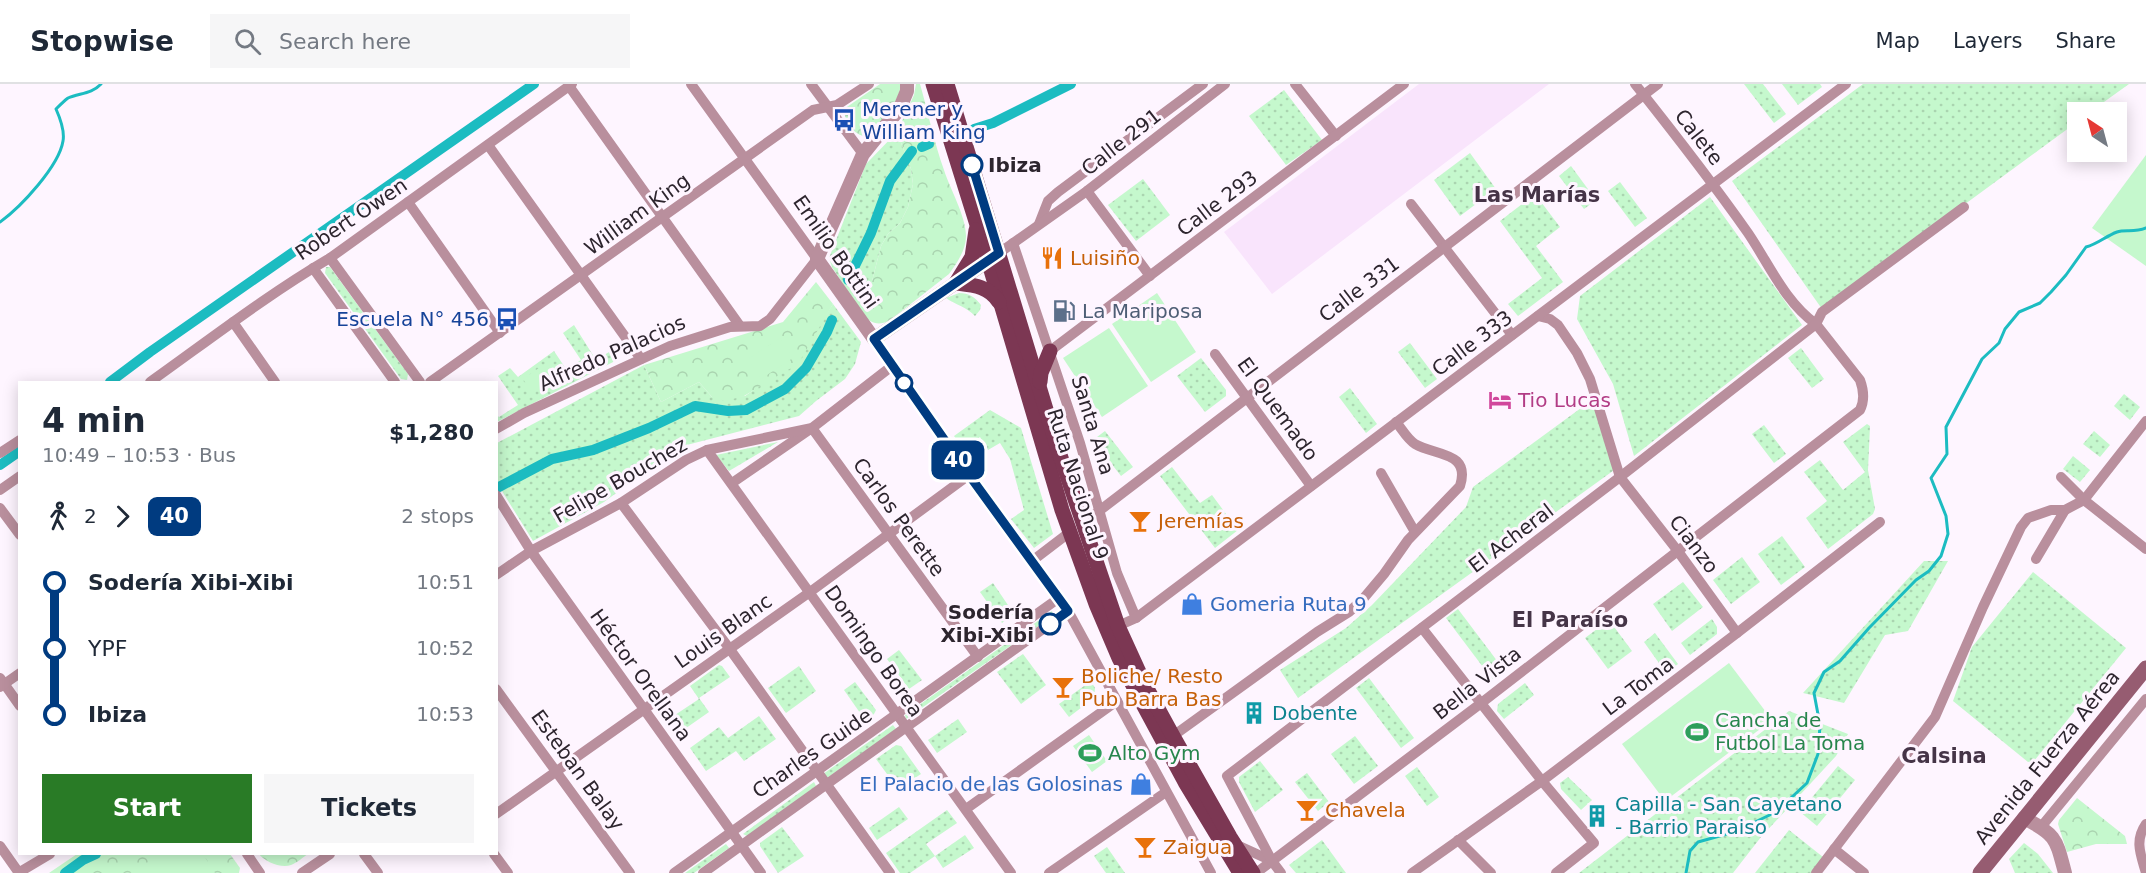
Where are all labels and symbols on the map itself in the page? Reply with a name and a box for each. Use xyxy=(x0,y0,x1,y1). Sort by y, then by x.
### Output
place label: Merener y William King xyxy=(862,97,986,144)
north arrow xyxy=(2067,102,2127,162)
street label: Calle 291 xyxy=(1077,104,1165,180)
street label: Calete xyxy=(1670,104,1728,170)
bus stop icon: Merener y William King xyxy=(831,107,857,133)
place label: Ibiza xyxy=(988,153,1042,177)
marker: Ibiza xyxy=(961,154,983,176)
street label: Calle 293 xyxy=(1172,165,1262,241)
street label: William King xyxy=(580,168,694,260)
street label: Robert Owen xyxy=(291,173,411,265)
district label: Las Marías xyxy=(1474,183,1600,207)
street label: Emilio Bottini xyxy=(788,191,884,313)
restaurant icon: Luisiño xyxy=(1039,245,1065,271)
place label: Luisiño xyxy=(1070,246,1140,270)
street label: Calle 331 xyxy=(1314,251,1404,327)
fuel station icon: La Mariposa xyxy=(1051,298,1077,324)
place label: La Mariposa xyxy=(1082,299,1203,323)
street label: Calle 333 xyxy=(1427,305,1517,381)
bus stop icon: Escuela N° 456 xyxy=(494,306,520,332)
place label: Escuela N° 456 xyxy=(336,307,489,331)
street label: Alfredo Palacios xyxy=(535,310,689,396)
street label: El Quemado xyxy=(1232,353,1324,465)
street label: Santa Ana xyxy=(1067,372,1119,478)
unlabelled marker xyxy=(895,374,913,392)
hotel icon: Tio Lucas xyxy=(1487,387,1513,413)
place label: Tio Lucas xyxy=(1517,388,1611,412)
street label: Ruta Nacional 9 xyxy=(1042,405,1114,563)
street label: Felipe Bouchez xyxy=(549,432,691,528)
line badge: 40 xyxy=(931,440,985,479)
street label: Carlos Perette xyxy=(848,453,950,581)
street label: El Acheral xyxy=(1464,498,1558,578)
bar icon: Jeremías xyxy=(1127,508,1153,534)
place label: Jeremías xyxy=(1156,509,1244,533)
street label: Cianzo xyxy=(1664,510,1724,578)
street label: Domingo Borea xyxy=(820,581,928,721)
street label: Louis Blanc xyxy=(670,589,776,673)
shop icon: Gomeria Ruta 9 xyxy=(1179,591,1205,617)
place label: Gomeria Ruta 9 xyxy=(1210,592,1367,616)
place label: Sodería Xibi-Xibi xyxy=(940,600,1034,647)
street label: Héctor Orellana xyxy=(585,604,697,746)
district label: El Paraíso xyxy=(1512,608,1628,632)
marker: Sodería Xibi-Xibi xyxy=(1039,613,1061,635)
street label: Bella Vista xyxy=(1428,641,1526,725)
street label: La Toma xyxy=(1598,652,1678,720)
place label: Boliche/ Resto Pub Barra Bas xyxy=(1081,664,1223,711)
street label: Avenida Fuerza Aérea xyxy=(1969,665,2125,849)
bar icon: Boliche/ Resto Pub Barra Bas xyxy=(1050,674,1076,700)
building icon: Dobente xyxy=(1241,700,1267,726)
place label: Dobente xyxy=(1272,701,1357,725)
street label: Charles Guide xyxy=(748,703,876,803)
street label: Esteban Balay xyxy=(526,705,630,835)
place label: Cancha de Futbol La Toma xyxy=(1715,708,1865,755)
sports icon: Cancha de Futbol La Toma xyxy=(1684,719,1710,745)
sports icon: Alto Gym xyxy=(1077,740,1103,766)
place label: Alto Gym xyxy=(1108,741,1201,765)
district label: Calsina xyxy=(1901,744,1987,768)
shop icon: El Palacio de las Golosinas xyxy=(1128,771,1154,797)
place label: El Palacio de las Golosinas xyxy=(859,772,1123,796)
place label: Capilla - San Cayetano - Barrio Paraiso xyxy=(1615,792,1842,839)
bar icon: Chavela xyxy=(1294,797,1320,823)
place label: Chavela xyxy=(1325,798,1406,822)
building icon: Capilla - San Cayetano - Barrio Paraiso xyxy=(1584,803,1610,829)
bar icon: Zaigua xyxy=(1132,834,1158,860)
place label: Zaigua xyxy=(1163,835,1232,859)

